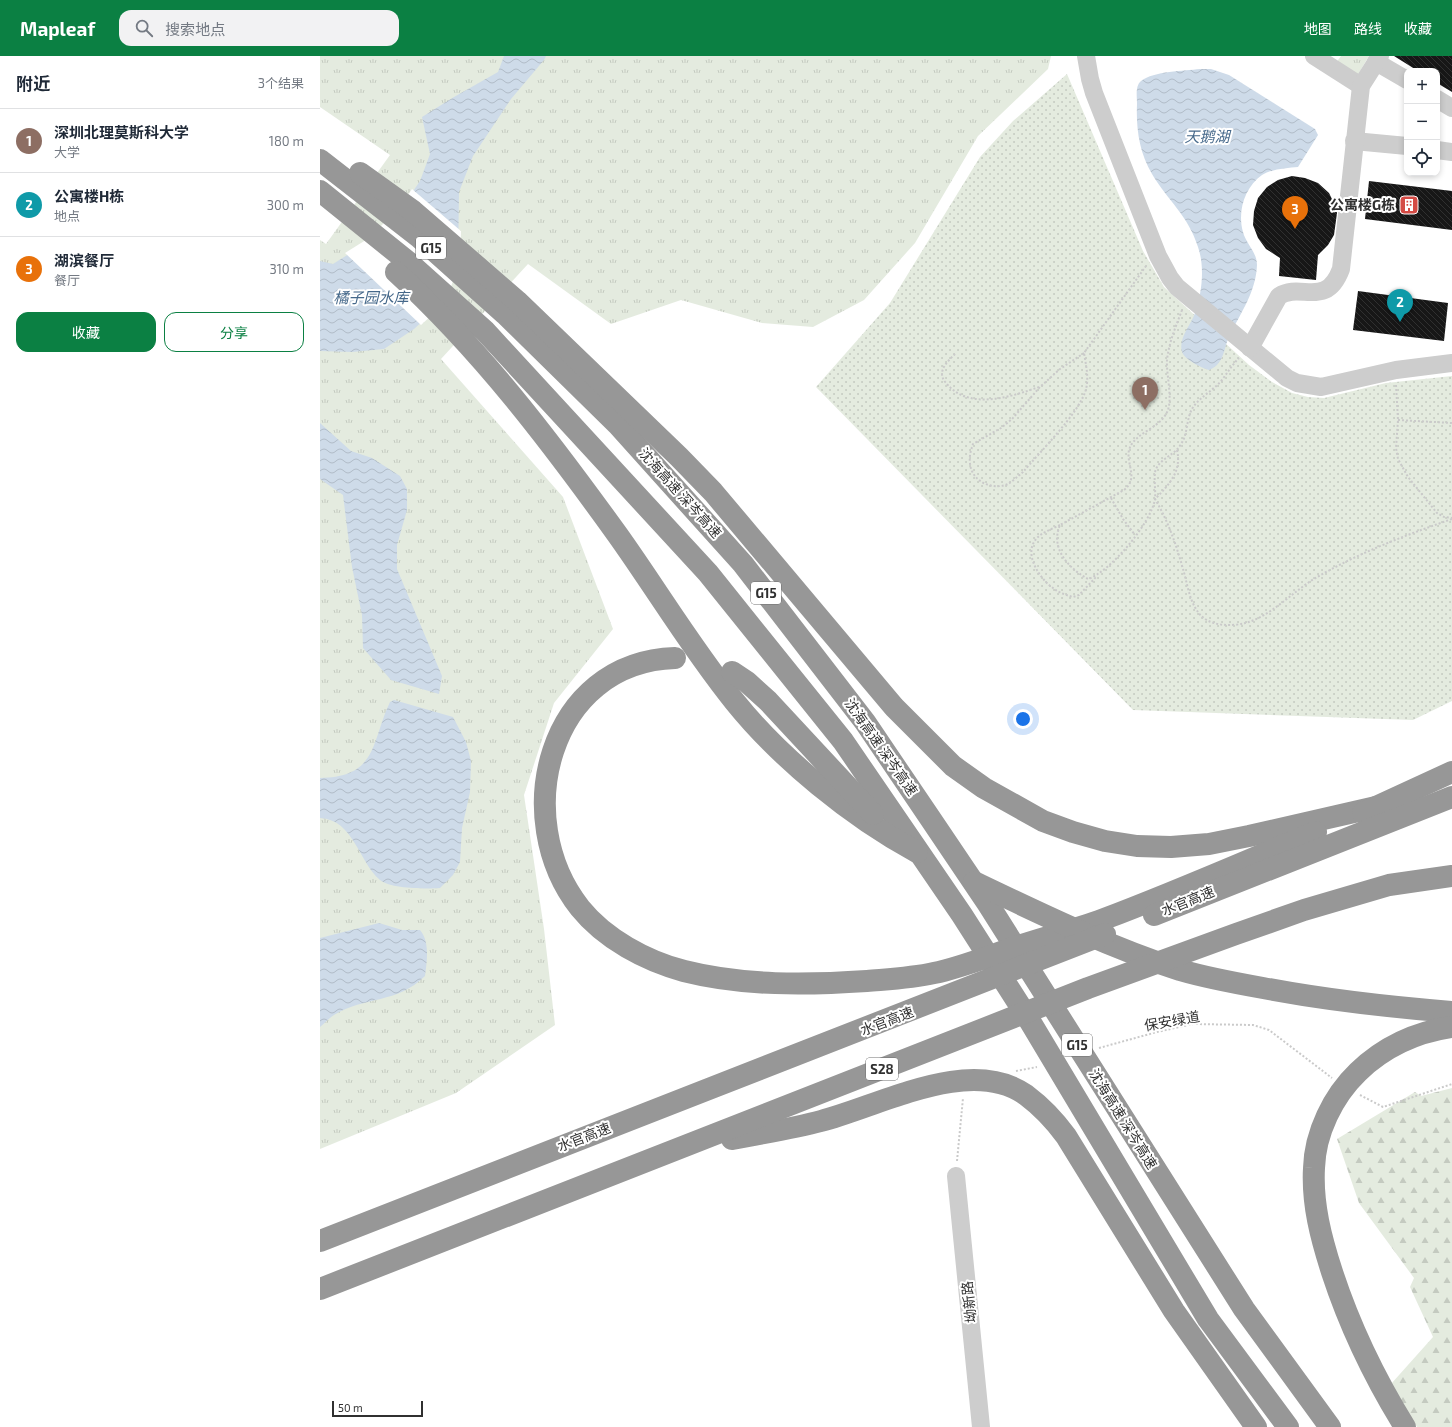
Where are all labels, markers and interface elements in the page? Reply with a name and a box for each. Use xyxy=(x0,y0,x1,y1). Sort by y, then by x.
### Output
search box xyxy=(119,10,399,46)
text: Mapleaf xyxy=(20,17,95,40)
icon: search xyxy=(133,17,155,39)
text: 搜索地点 xyxy=(165,20,225,38)
text: 地图 xyxy=(1304,20,1332,37)
text: 路线 xyxy=(1354,20,1382,37)
text: 收藏 xyxy=(1404,20,1432,37)
map controls xyxy=(1404,68,1440,176)
button: + xyxy=(1404,68,1440,104)
text: 附近 xyxy=(16,73,50,93)
text: 3个结果 xyxy=(258,75,304,91)
button: − xyxy=(1404,104,1440,140)
text: 深圳北理莫斯科大学 xyxy=(54,123,189,141)
water label: 天鹅湖 xyxy=(1184,127,1231,145)
text: 1 xyxy=(26,133,32,149)
text: 180 m xyxy=(269,133,304,149)
button: locate xyxy=(1404,140,1440,176)
text: 大学 xyxy=(54,144,80,160)
text: 公寓楼H栋 xyxy=(54,187,124,205)
building icon: 公寓楼G栋 xyxy=(1398,194,1420,216)
pin: 3 xyxy=(1282,196,1308,229)
place label: 公寓楼G栋 xyxy=(1330,196,1395,213)
text: 2 xyxy=(25,197,33,213)
text: 300 m xyxy=(267,197,304,213)
text: 地点 xyxy=(54,208,80,224)
road number: G15 xyxy=(416,237,446,259)
text: 湖滨餐厅 xyxy=(54,251,114,269)
text: 3 xyxy=(25,261,33,277)
text: 310 m xyxy=(269,261,304,277)
text: 餐厅 xyxy=(54,272,80,288)
water label: 橘子园水库 xyxy=(333,288,411,306)
pin: 2 xyxy=(1387,289,1413,322)
button: 收藏 xyxy=(16,312,156,352)
button: 分享 xyxy=(164,312,304,352)
pin: 1 xyxy=(1132,377,1158,410)
street label: 沈海高速 深岑高速 xyxy=(636,444,725,541)
road number: G15 xyxy=(751,582,781,604)
street label: 沈海高速 深岑高速 xyxy=(841,695,921,799)
your location xyxy=(1013,709,1033,729)
street label: 水官高速 xyxy=(1159,882,1217,919)
street label: 水官高速 xyxy=(858,1003,916,1039)
street label: 保安绿道 xyxy=(1143,1007,1201,1034)
road number: G15 xyxy=(1062,1034,1092,1056)
road number: S28 xyxy=(866,1058,898,1080)
street label: 沈海高速 深岑高速 xyxy=(1086,1065,1161,1172)
street label: 水官高速 xyxy=(555,1119,613,1155)
street label: 坳新路 xyxy=(958,1280,979,1324)
scale bar xyxy=(332,1399,423,1418)
text: 50 m xyxy=(338,1401,363,1414)

